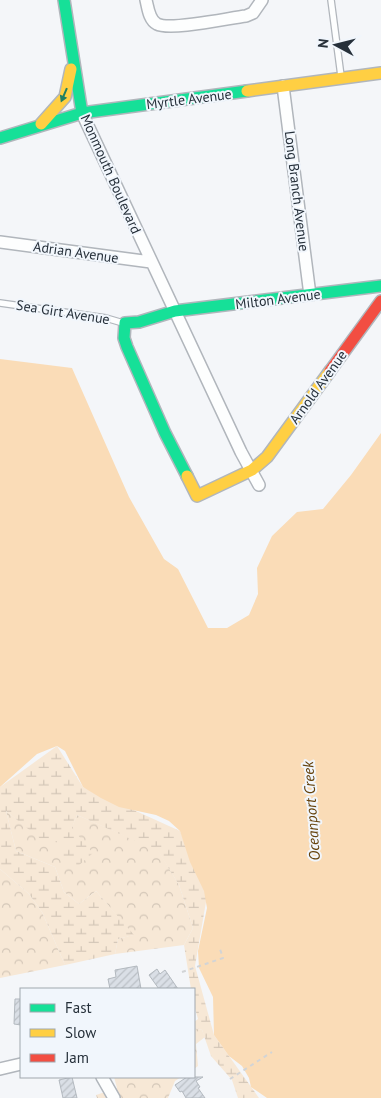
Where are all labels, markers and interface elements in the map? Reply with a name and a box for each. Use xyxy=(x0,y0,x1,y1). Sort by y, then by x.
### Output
north arrow xyxy=(311,20,361,70)
text: N xyxy=(314,38,333,49)
street label: Myrtle Avenue xyxy=(145,85,233,113)
one-way arrow xyxy=(60,88,68,103)
street label: Monmouth Boulevard xyxy=(77,111,145,237)
street label: Long Branch Avenue xyxy=(281,130,313,252)
street label: Adrian Avenue xyxy=(32,237,120,267)
street label: Milton Avenue xyxy=(234,285,322,313)
street label: Sea Girt Avenue xyxy=(15,296,111,328)
street label: Arnold Avenue xyxy=(285,347,351,427)
water label: Oceanport Creek xyxy=(298,759,324,861)
legend xyxy=(20,988,195,1078)
text: Fast xyxy=(65,998,92,1017)
text: Slow xyxy=(65,1023,96,1042)
text: Jam xyxy=(64,1048,89,1067)

